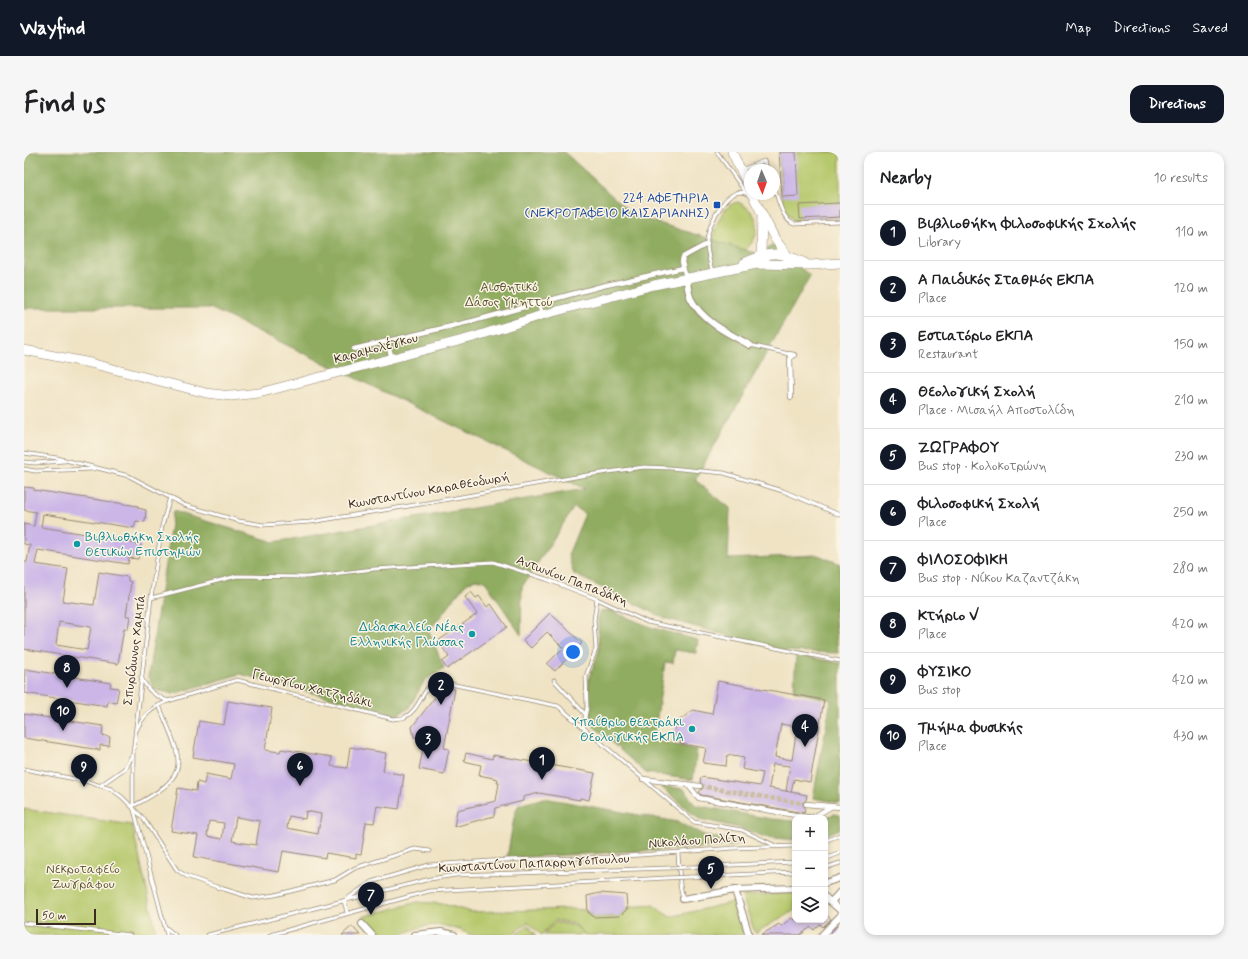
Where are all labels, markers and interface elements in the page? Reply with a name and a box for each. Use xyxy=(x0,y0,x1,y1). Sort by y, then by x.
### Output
text: Wayfind xyxy=(20,16,85,41)
text: Map xyxy=(1065,19,1091,37)
text: Directions xyxy=(1113,19,1171,37)
text: Saved xyxy=(1193,19,1228,37)
button: Directions xyxy=(1130,85,1224,123)
text: Find us xyxy=(24,86,105,123)
north arrow xyxy=(744,164,780,200)
text: Nearby xyxy=(880,167,932,189)
text: 10 results xyxy=(1154,170,1208,187)
place label: 224 ΑΦΕΤΗΡΙΑ (ΝΕΚΡΟΤΑΦΕΙΟ ΚΑΙΣΑΡΙΑΝΗΣ) xyxy=(525,190,709,222)
marker: 224 ΑΦΕΤΗΡΙΑ (ΝΕΚΡΟΤΑΦΕΙΟ ΚΑΙΣΑΡΙΑΝΗΣ) xyxy=(712,200,722,210)
text: Βιβλιοθήκη Φιλοσοφικής Σχολής xyxy=(918,214,1136,234)
text: 1 xyxy=(890,224,896,241)
text: 110 m xyxy=(1175,224,1208,241)
text: Library xyxy=(918,234,961,251)
text: Α Παιδικός Σταθμός ΕΚΠΑ xyxy=(918,270,1094,290)
park label: Αισθητικό Δάσος Υμηττού xyxy=(465,279,553,311)
text: 2 xyxy=(890,280,896,297)
text: 120 m xyxy=(1174,280,1208,297)
text: Place xyxy=(918,290,947,307)
text: Εστιατόριο ΕΚΠΑ xyxy=(918,326,1033,346)
street label: Καραμολέγκου xyxy=(332,330,420,368)
text: 3 xyxy=(890,336,896,353)
text: 150 m xyxy=(1174,336,1208,353)
text: Restaurant xyxy=(918,346,978,363)
text: Θεολογική Σχολή xyxy=(918,382,1036,402)
text: 4 xyxy=(889,392,897,409)
text: 210 m xyxy=(1174,392,1208,409)
text: Place · Μισαήλ Αποστολίδη xyxy=(918,402,1075,419)
text: ΖΩΓΡΑΦΟΥ xyxy=(918,438,999,458)
text: 5 xyxy=(889,448,897,465)
text: 230 m xyxy=(1174,448,1208,465)
text: Bus stop · Κολοκοτρώνη xyxy=(918,458,1047,475)
street label: Κωνσταντίνου Καραθεοδωρή xyxy=(347,468,511,514)
text: Φιλοσοφική Σχολή xyxy=(918,494,1040,514)
text: 6 xyxy=(890,504,896,521)
text: 250 m xyxy=(1173,504,1208,521)
text: Place xyxy=(918,514,947,531)
place label: Βιβλιοθήκη Σχολής Θετικών Επιστημών xyxy=(85,529,201,561)
marker: Βιβλιοθήκη Σχολής Θετικών Επιστημών xyxy=(72,539,82,549)
text: ΦΙΛΟΣΟΦΙΚΗ xyxy=(918,550,1008,570)
street label: Αντωνίου Παπαδάκη xyxy=(514,552,630,610)
text: 7 xyxy=(889,560,897,577)
text: 280 m xyxy=(1173,560,1208,577)
text: Bus stop · Νίκου Καζαντζάκη xyxy=(918,570,1080,587)
street label: Σπυρίδωνος Χαμπά xyxy=(120,593,150,707)
text: Κτήριο V xyxy=(918,606,979,626)
text: 8 xyxy=(889,616,897,633)
text: 420 m xyxy=(1172,616,1208,633)
place label: Διδασκαλείο Νέας Ελληνικής Γλώσσας xyxy=(350,619,464,651)
text: Place xyxy=(918,626,947,643)
marker: Διδασκαλείο Νέας Ελληνικής Γλώσσας xyxy=(467,629,477,639)
your location xyxy=(563,642,583,662)
pin: 8 xyxy=(54,655,80,688)
text: ΦΥΣΙΚΟ xyxy=(918,662,971,682)
street label: Γεωργίου Χατζηδάκι xyxy=(250,666,374,712)
pin: 2 xyxy=(428,672,454,705)
text: 9 xyxy=(890,672,896,689)
text: 420 m xyxy=(1172,672,1208,689)
text: Bus stop xyxy=(918,682,961,699)
pin: 10 xyxy=(50,698,76,731)
place label: Υπαίθριο θεατράκι Θεολογικής ΕΚΠΑ xyxy=(571,714,684,746)
pin: 4 xyxy=(792,714,818,747)
text: Τμήμα Φυσικής xyxy=(918,718,1023,738)
marker: Υπαίθριο θεατράκι Θεολογικής ΕΚΠΑ xyxy=(687,724,697,734)
pin: 3 xyxy=(415,726,441,759)
text: 10 xyxy=(886,728,900,745)
text: 430 m xyxy=(1173,728,1208,745)
text: Place xyxy=(918,738,947,755)
pin: 1 xyxy=(529,747,555,780)
pin: 6 xyxy=(287,753,313,786)
pin: 9 xyxy=(71,754,97,787)
map controls xyxy=(792,815,828,923)
button: + xyxy=(792,815,828,851)
street label: Νικολάου Πολίτη xyxy=(648,829,746,853)
street label: Κωνσταντίνου Παπαρρηγόπουλου xyxy=(438,851,630,877)
button: − xyxy=(792,851,828,887)
pin: 5 xyxy=(698,856,724,889)
park label: Νεκροταφείο Ζωγράφου xyxy=(46,861,120,893)
pin: 7 xyxy=(358,882,384,915)
button: layers xyxy=(792,887,828,923)
scale bar xyxy=(36,907,96,926)
text: 50 m xyxy=(42,909,67,923)

